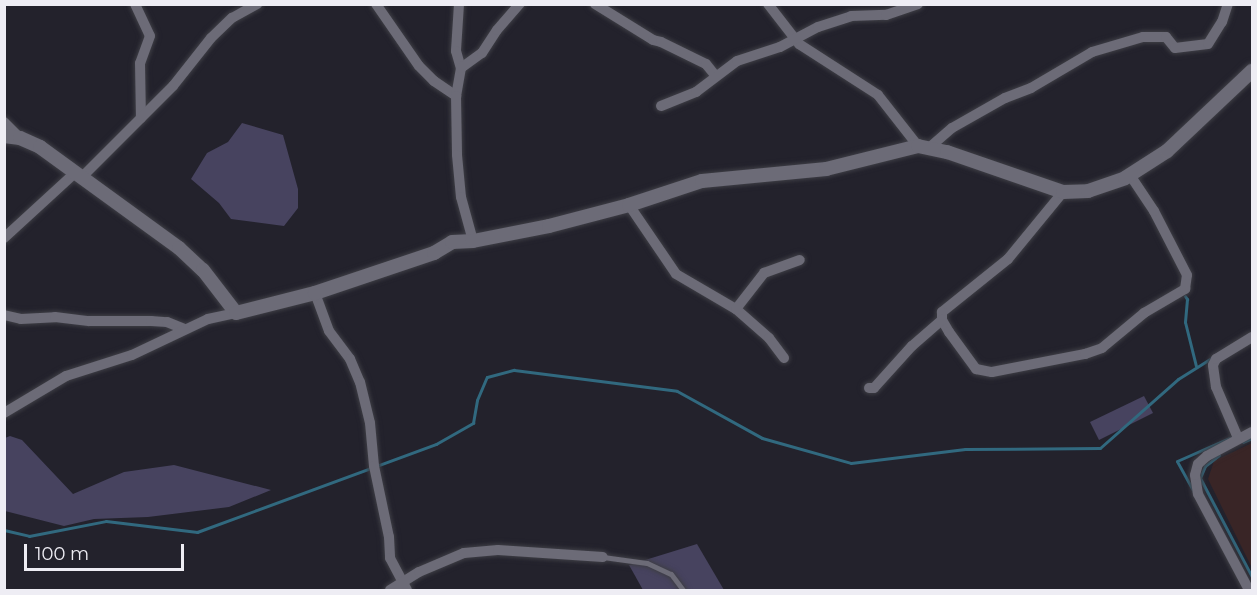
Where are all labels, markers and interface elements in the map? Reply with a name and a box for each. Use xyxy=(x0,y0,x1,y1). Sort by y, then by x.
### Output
scale bar xyxy=(27,532,188,570)
text: 100 m xyxy=(35,543,89,565)

